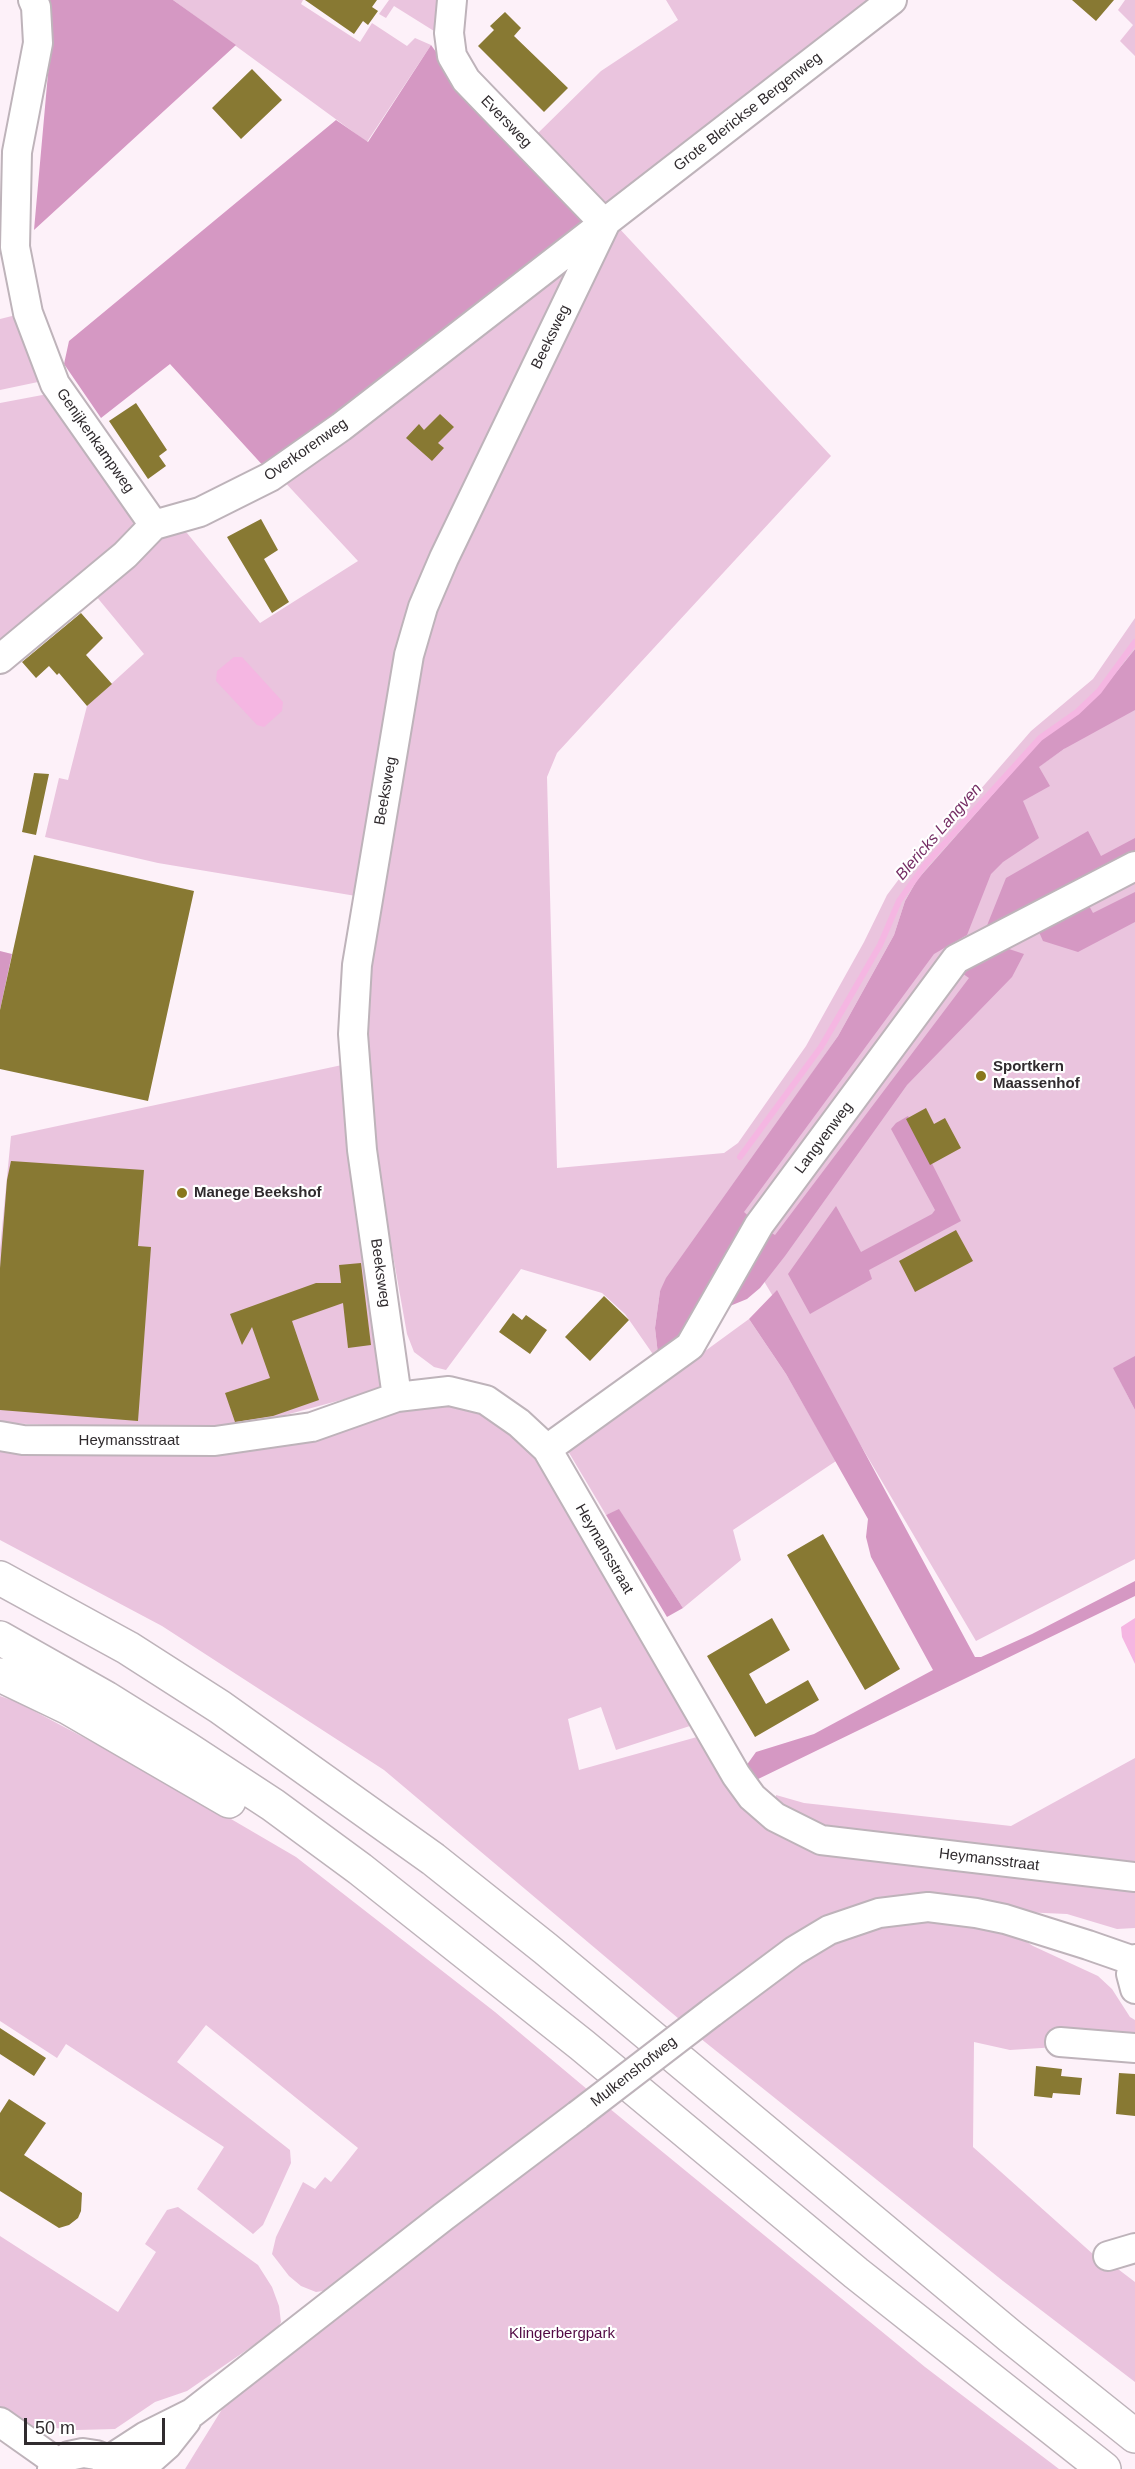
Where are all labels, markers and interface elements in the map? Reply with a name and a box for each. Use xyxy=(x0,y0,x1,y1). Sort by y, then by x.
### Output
street label: Grote Blerickse Bergenweg xyxy=(671,49,825,175)
street label: Eversweg xyxy=(477,92,535,152)
street label: Beeksweg xyxy=(528,302,574,372)
street label: Genijkenkampweg xyxy=(52,385,138,497)
street label: Overkorenweg xyxy=(261,415,351,485)
street label: Beeksweg xyxy=(371,755,401,827)
water label: Blericks Langven xyxy=(892,780,986,884)
place label: Sportkern Maassenhof xyxy=(993,1058,1080,1093)
marker: Sportkern Maassenhof xyxy=(974,1069,988,1083)
street label: Langvenweg xyxy=(791,1099,857,1177)
place label: Manege Beekshof xyxy=(194,1184,322,1202)
marker: Manege Beekshof xyxy=(175,1186,189,1200)
street label: Beeksweg xyxy=(366,1237,394,1309)
street label: Heymansstraat xyxy=(79,1432,179,1450)
street label: Heymansstraat xyxy=(571,1501,637,1597)
street label: Heymansstraat xyxy=(938,1845,1040,1875)
street label: Mulkenshofweg xyxy=(587,2033,681,2111)
park label: Klingerbergpark xyxy=(509,2325,615,2343)
scale bar xyxy=(27,2406,168,2444)
text: 50 m xyxy=(35,2418,75,2438)

